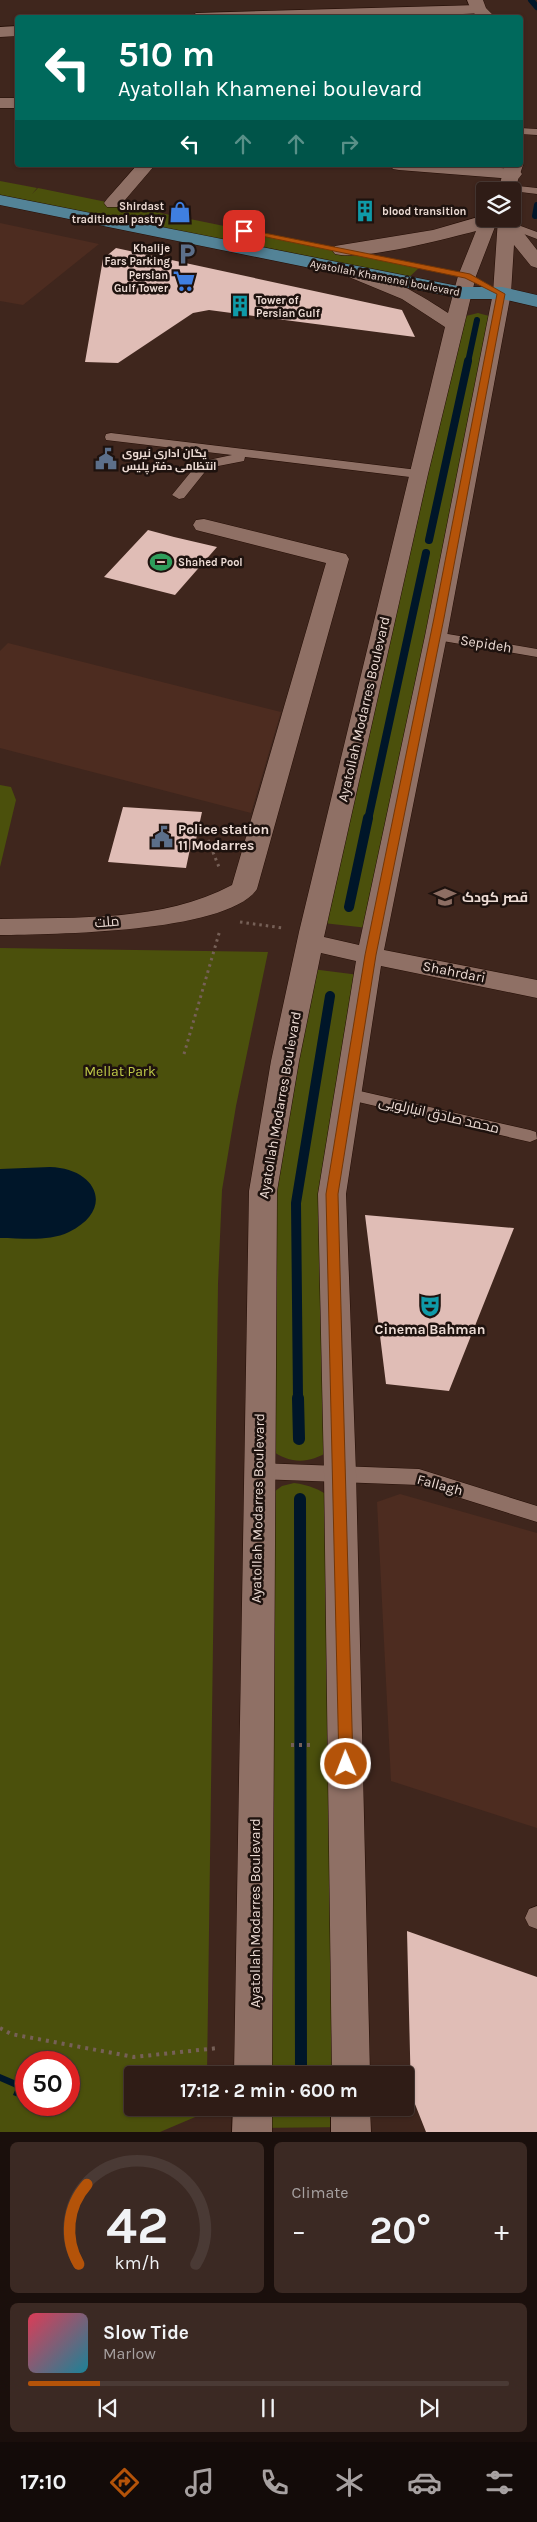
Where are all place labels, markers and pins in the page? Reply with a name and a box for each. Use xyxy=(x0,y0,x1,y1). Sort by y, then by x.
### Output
building icon: blood transition xyxy=(352,198,378,224)
shop icon: Shirdast traditional pastry xyxy=(167,199,193,225)
place label: Shirdast traditional pastry xyxy=(72,200,165,226)
place label: blood transition xyxy=(382,205,466,218)
pin xyxy=(223,210,265,252)
parking icon: Khalije Fars Parking xyxy=(174,241,200,267)
place label: Khalije Fars Parking xyxy=(104,242,171,268)
supermarket icon: Persian Gulf Tower xyxy=(171,268,197,294)
place label: Persian Gulf Tower xyxy=(114,269,169,295)
building icon: Tower of Persian Gulf xyxy=(227,293,253,319)
place label: Tower of Persian Gulf xyxy=(256,294,321,320)
public building icon: یگان اداری نیروی انتظامی دفتر پلیس xyxy=(93,446,119,472)
place label: یگان اداری نیروی انتظامی دفتر پلیس xyxy=(122,447,217,475)
sports icon: Shahed Pool xyxy=(148,549,174,575)
place label: Shahed Pool xyxy=(178,556,243,569)
place label: Police station 11 Modarres xyxy=(178,821,269,854)
public building icon: Police station 11 Modarres xyxy=(149,824,175,850)
school or university icon: قصر کودک xyxy=(432,884,458,910)
place label: قصر کودک xyxy=(462,889,528,906)
theatre icon: Cinema Bahman xyxy=(417,1293,443,1319)
place label: Cinema Bahman xyxy=(375,1321,485,1338)

